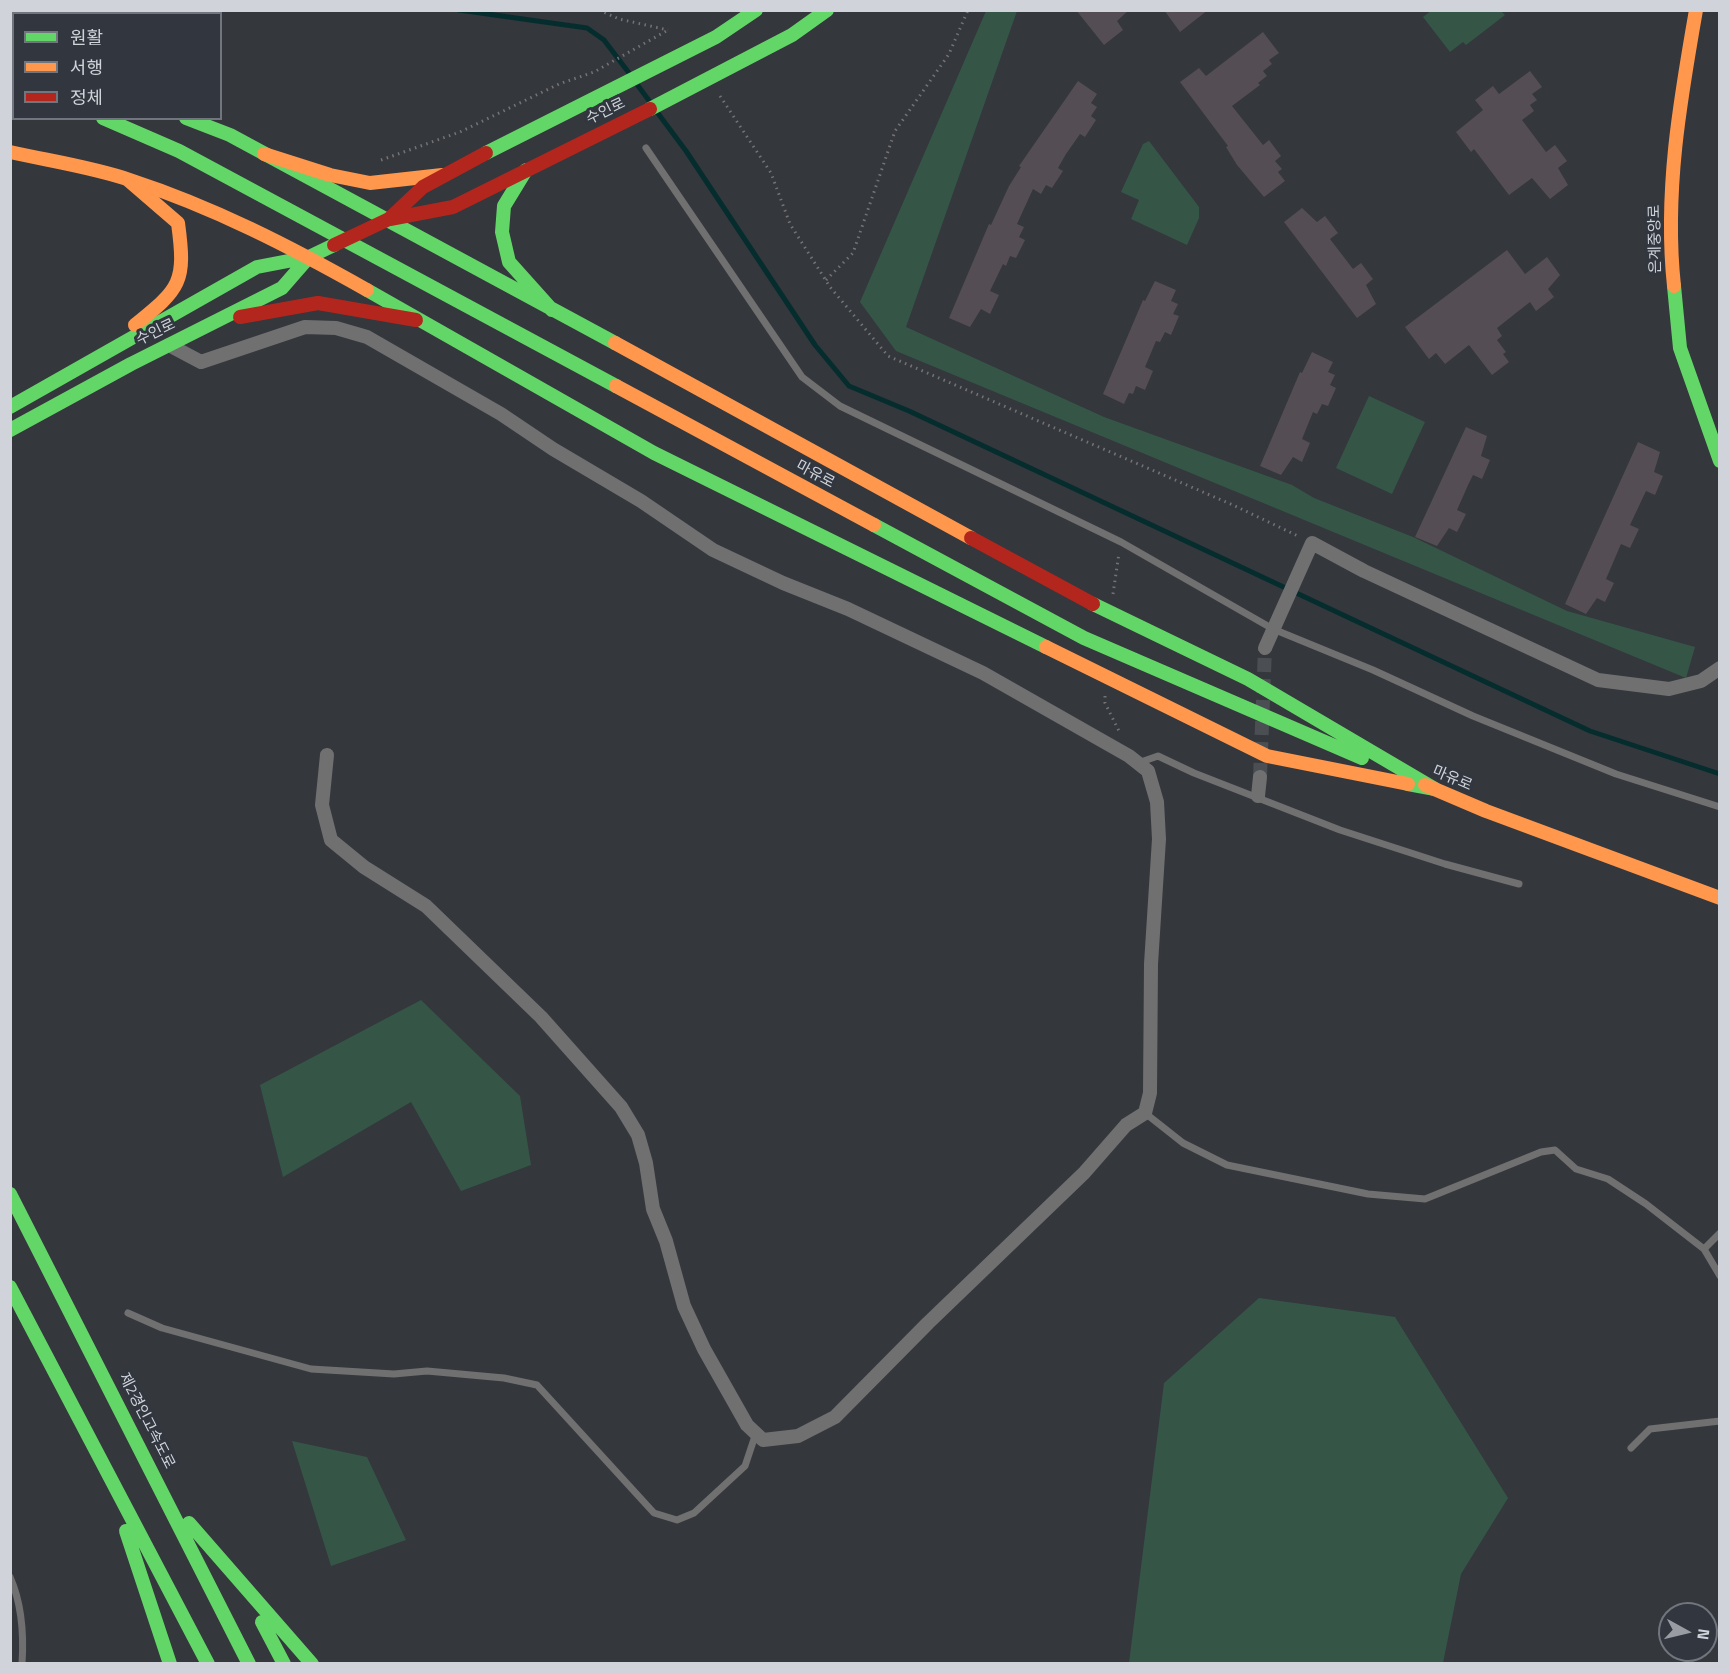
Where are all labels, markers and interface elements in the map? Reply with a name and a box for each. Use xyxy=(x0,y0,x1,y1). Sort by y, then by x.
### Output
legend xyxy=(12,12,222,120)
text: 원활 xyxy=(70,24,103,51)
text: 서행 xyxy=(70,54,103,81)
text: 정체 xyxy=(70,84,103,111)
street label: 수인로 xyxy=(583,95,629,129)
street label: 은계중앙로 xyxy=(1646,204,1666,274)
street label: 수인로 xyxy=(133,316,179,350)
street label: 마유로 xyxy=(792,457,838,493)
street label: 마유로 xyxy=(1429,763,1475,795)
street label: 제2경인고속도로 xyxy=(114,1370,178,1472)
north arrow xyxy=(1658,1602,1718,1662)
text: N xyxy=(1691,1627,1716,1641)

